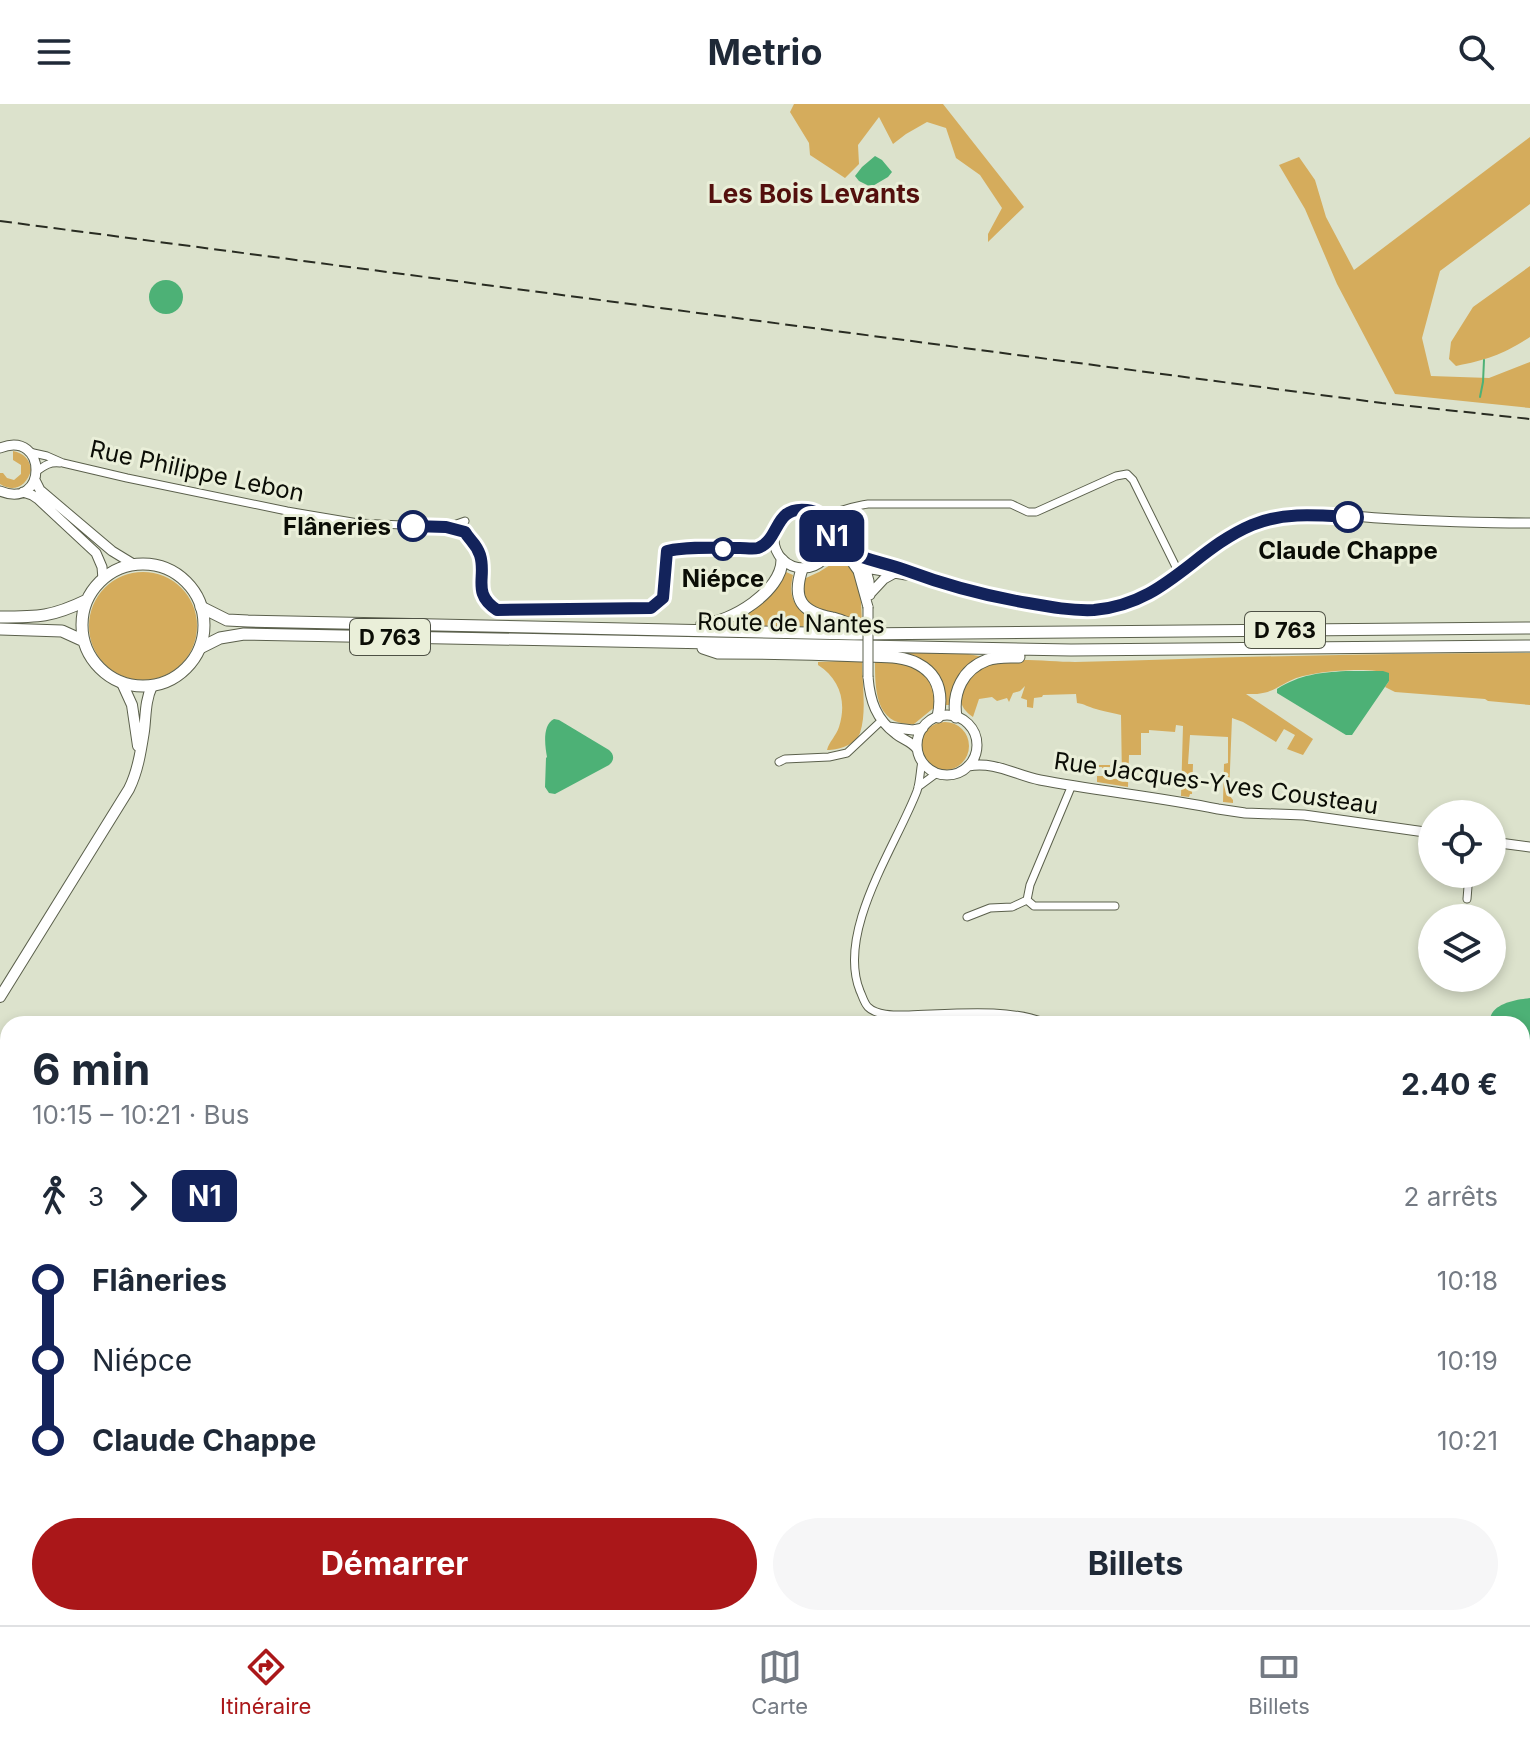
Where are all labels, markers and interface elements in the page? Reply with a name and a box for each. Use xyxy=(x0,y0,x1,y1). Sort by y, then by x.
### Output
icon: menu xyxy=(32,30,76,74)
text: Metrio xyxy=(708,30,822,74)
icon: search xyxy=(1454,30,1498,74)
district label: Les Bois Levants xyxy=(708,178,920,209)
street label: Rue Philippe Lebon xyxy=(87,434,307,508)
marker: Claude Chappe xyxy=(1333,502,1363,532)
line badge: N1 xyxy=(796,510,868,562)
marker: Flâneries xyxy=(398,511,428,541)
place label: Flâneries xyxy=(283,512,391,541)
text: N1 xyxy=(815,519,849,553)
place label: Claude Chappe xyxy=(1258,536,1438,565)
marker: Niépce xyxy=(712,538,734,560)
place label: Niépce xyxy=(682,564,764,593)
street label: Route de Nantes xyxy=(697,607,885,639)
road number: D 763 xyxy=(1245,612,1325,648)
road number: D 763 xyxy=(350,619,430,655)
street label: Rue Jacques-Yves Cousteau xyxy=(1052,746,1380,820)
map controls xyxy=(1418,800,1506,992)
button: locate xyxy=(1418,800,1506,888)
button: layers xyxy=(1418,904,1506,992)
text: 6 min xyxy=(32,1042,150,1096)
text: 2.40 € xyxy=(1401,1066,1498,1102)
text: 10:15 – 10:21 · Bus xyxy=(32,1099,250,1130)
icon: walk xyxy=(32,1174,76,1218)
icon: forward xyxy=(116,1174,160,1218)
text: N1 xyxy=(188,1179,221,1213)
text: 3 xyxy=(88,1181,104,1212)
text: 2 arrêts xyxy=(1404,1181,1498,1212)
text: Flâneries xyxy=(92,1262,227,1298)
text: 10:18 xyxy=(1437,1265,1498,1296)
text: Niépce xyxy=(92,1342,192,1378)
text: 10:19 xyxy=(1437,1345,1498,1376)
text: Claude Chappe xyxy=(92,1422,316,1458)
text: 10:21 xyxy=(1437,1425,1498,1456)
button: Démarrer xyxy=(32,1518,757,1610)
button: Billets xyxy=(773,1518,1498,1610)
tab: Itinéraire xyxy=(220,1645,311,1719)
tab: Carte xyxy=(751,1645,808,1719)
tab: Billets xyxy=(1248,1645,1310,1719)

